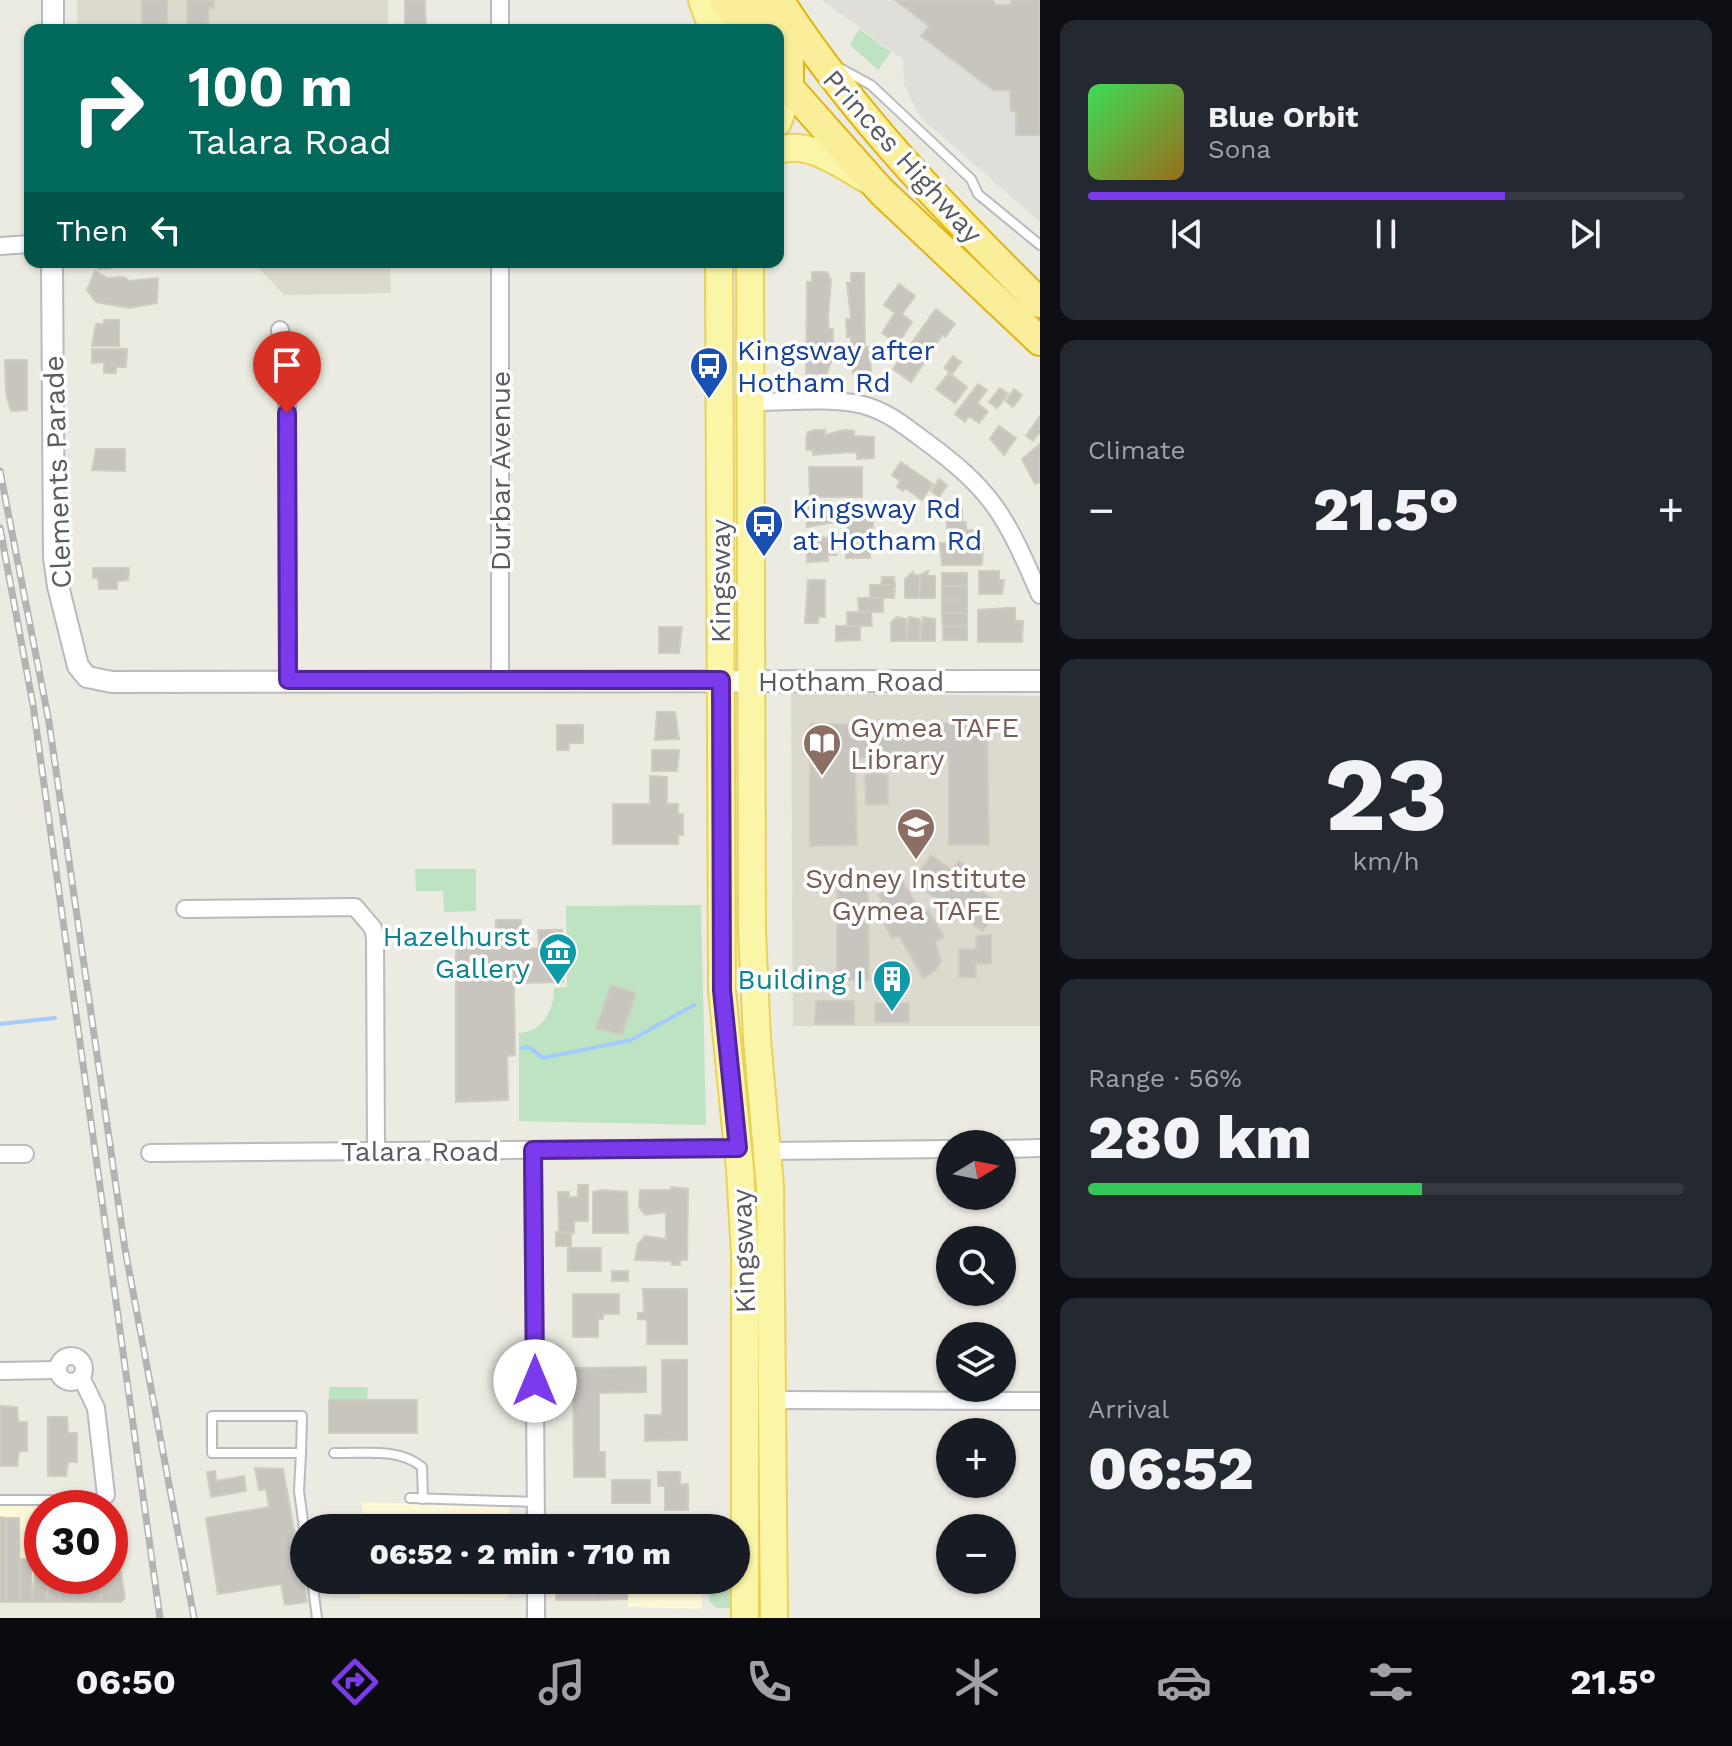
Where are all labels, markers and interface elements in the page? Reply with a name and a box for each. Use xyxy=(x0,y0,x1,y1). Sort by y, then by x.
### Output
text: 100 m xyxy=(188,54,353,120)
icon: right xyxy=(56,56,160,160)
street label: Princes Highway xyxy=(816,63,990,250)
text: Blue Orbit xyxy=(1208,99,1358,134)
text: Talara Road xyxy=(188,121,392,163)
text: Sona xyxy=(1208,134,1271,164)
icon: left xyxy=(144,208,188,252)
icon: previous xyxy=(1165,212,1209,256)
icon: pause xyxy=(1364,212,1408,256)
icon: next xyxy=(1563,212,1607,256)
text: Then xyxy=(56,213,128,248)
pin xyxy=(253,331,321,413)
place label: Kingsway after Hotham Rd xyxy=(737,334,935,399)
icon: arrive xyxy=(265,343,309,387)
bus stop icon: Kingsway after Hotham Rd xyxy=(688,345,730,400)
street label: Clements Parade xyxy=(37,355,78,589)
street label: Durbar Avenue xyxy=(484,371,517,571)
text: Climate xyxy=(1088,435,1186,465)
text: 21.5° xyxy=(1313,474,1459,545)
text: − xyxy=(1088,484,1115,536)
text: + xyxy=(1657,484,1684,536)
place label: Kingsway Rd at Hotham Rd xyxy=(792,492,982,557)
bus stop icon: Kingsway Rd at Hotham Rd xyxy=(743,503,785,558)
street label: Kingsway xyxy=(704,518,737,643)
street label: Hotham Road xyxy=(758,665,944,698)
place label: Gymea TAFE Library xyxy=(850,711,1019,776)
library icon: Gymea TAFE Library xyxy=(801,722,843,777)
text: 23 xyxy=(1324,733,1448,855)
school or university icon: Sydney Institute Gymea TAFE xyxy=(895,806,937,861)
text: km/h xyxy=(1353,846,1419,876)
place label: Sydney Institute Gymea TAFE xyxy=(805,862,1027,927)
place label: Hazelhurst Gallery xyxy=(382,920,531,985)
museum icon: Hazelhurst Gallery xyxy=(537,931,579,986)
building icon: Building I xyxy=(871,958,913,1013)
place label: Building I xyxy=(737,963,864,996)
text: Range · 56% xyxy=(1088,1063,1242,1093)
text: 280 km xyxy=(1088,1102,1312,1173)
north arrow xyxy=(936,1130,1016,1210)
map controls xyxy=(936,1130,1016,1594)
street label: Talara Road xyxy=(341,1135,499,1168)
street label: Kingsway xyxy=(725,1188,762,1314)
button: search xyxy=(936,1226,1016,1306)
button: layers xyxy=(936,1322,1016,1402)
position arrow xyxy=(493,1339,577,1423)
text: Arrival xyxy=(1088,1394,1169,1424)
button: + xyxy=(936,1418,1016,1498)
text: 06:52 xyxy=(1088,1433,1253,1504)
speed limit sign: 30 xyxy=(24,1490,128,1594)
button: − xyxy=(936,1514,1016,1594)
text: 06:52 · 2 min · 710 m xyxy=(369,1536,671,1571)
icon: directions xyxy=(327,1654,383,1710)
icon: music xyxy=(534,1654,590,1710)
icon: phone xyxy=(741,1654,797,1710)
icon: climate xyxy=(949,1654,1005,1710)
icon: car xyxy=(1156,1654,1212,1710)
icon: filters xyxy=(1363,1654,1419,1710)
text: 06:50 xyxy=(76,1661,176,1703)
text: 21.5° xyxy=(1570,1661,1656,1703)

